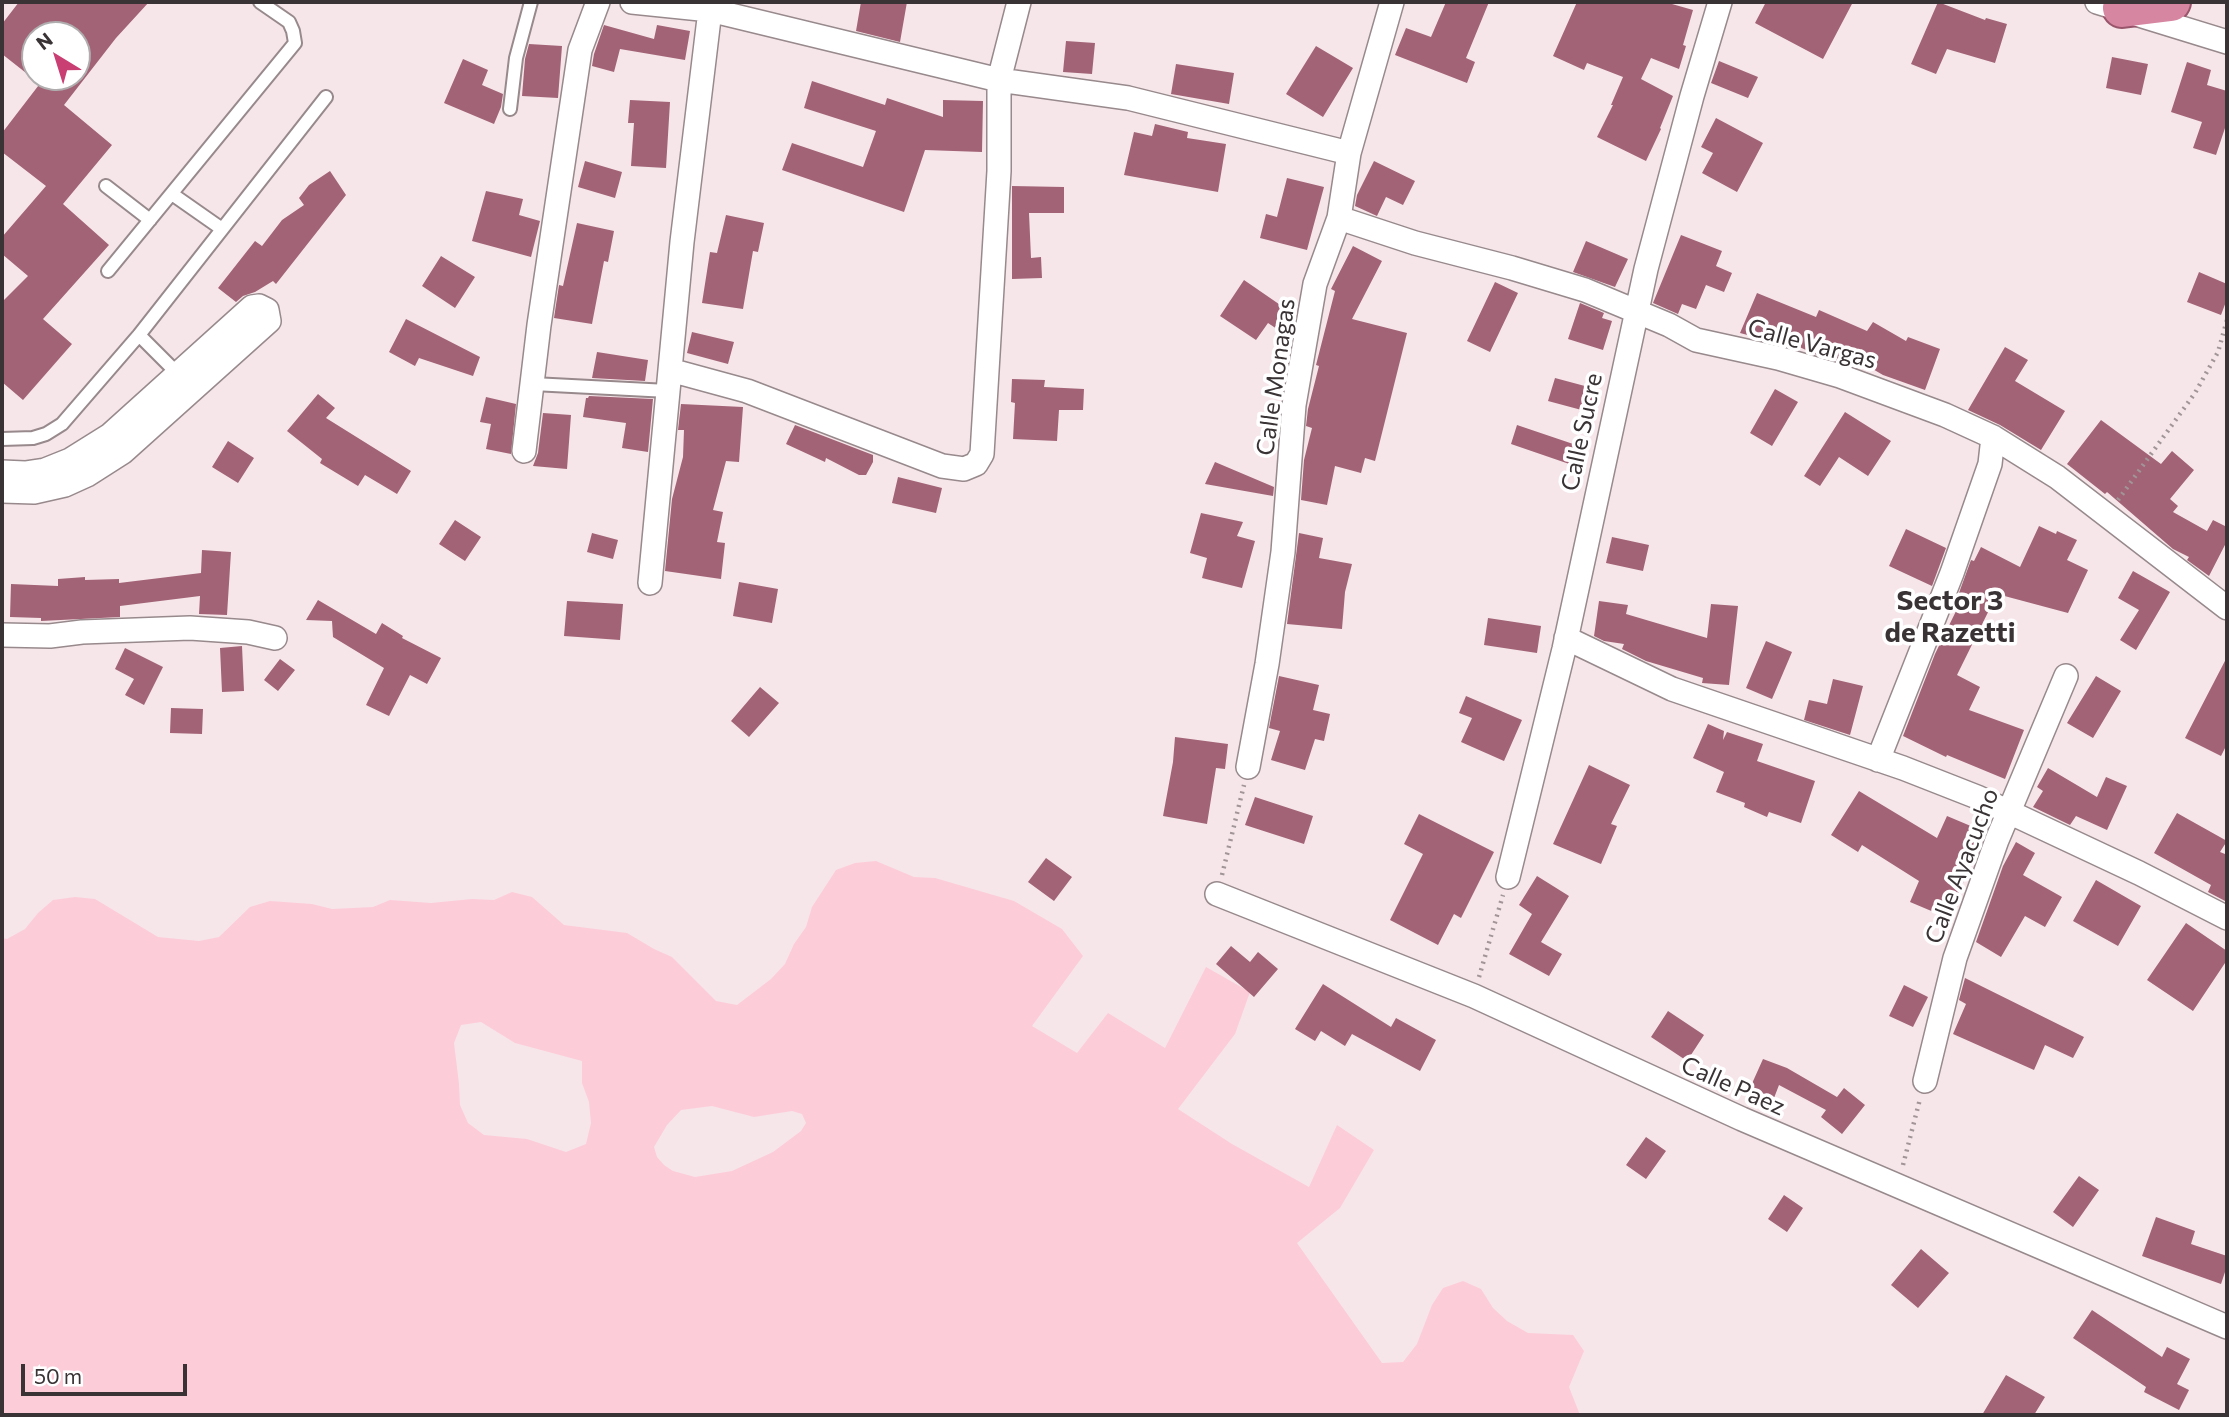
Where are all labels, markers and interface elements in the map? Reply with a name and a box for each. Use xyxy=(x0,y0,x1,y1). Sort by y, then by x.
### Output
north arrow xyxy=(21,21,91,91)
text: N xyxy=(31,27,57,54)
street label: Calle Monagas xyxy=(1251,297,1301,457)
street label: Calle Vargas xyxy=(1744,313,1880,375)
street label: Calle Sucre xyxy=(1555,371,1609,493)
district label: Sector 3 de Razetti xyxy=(1885,584,2015,650)
street label: Calle Ayacucho xyxy=(1919,784,2005,948)
street label: Calle Paez xyxy=(1677,1050,1789,1122)
scale bar xyxy=(24,1350,191,1394)
text: 50 m xyxy=(34,1363,82,1388)

